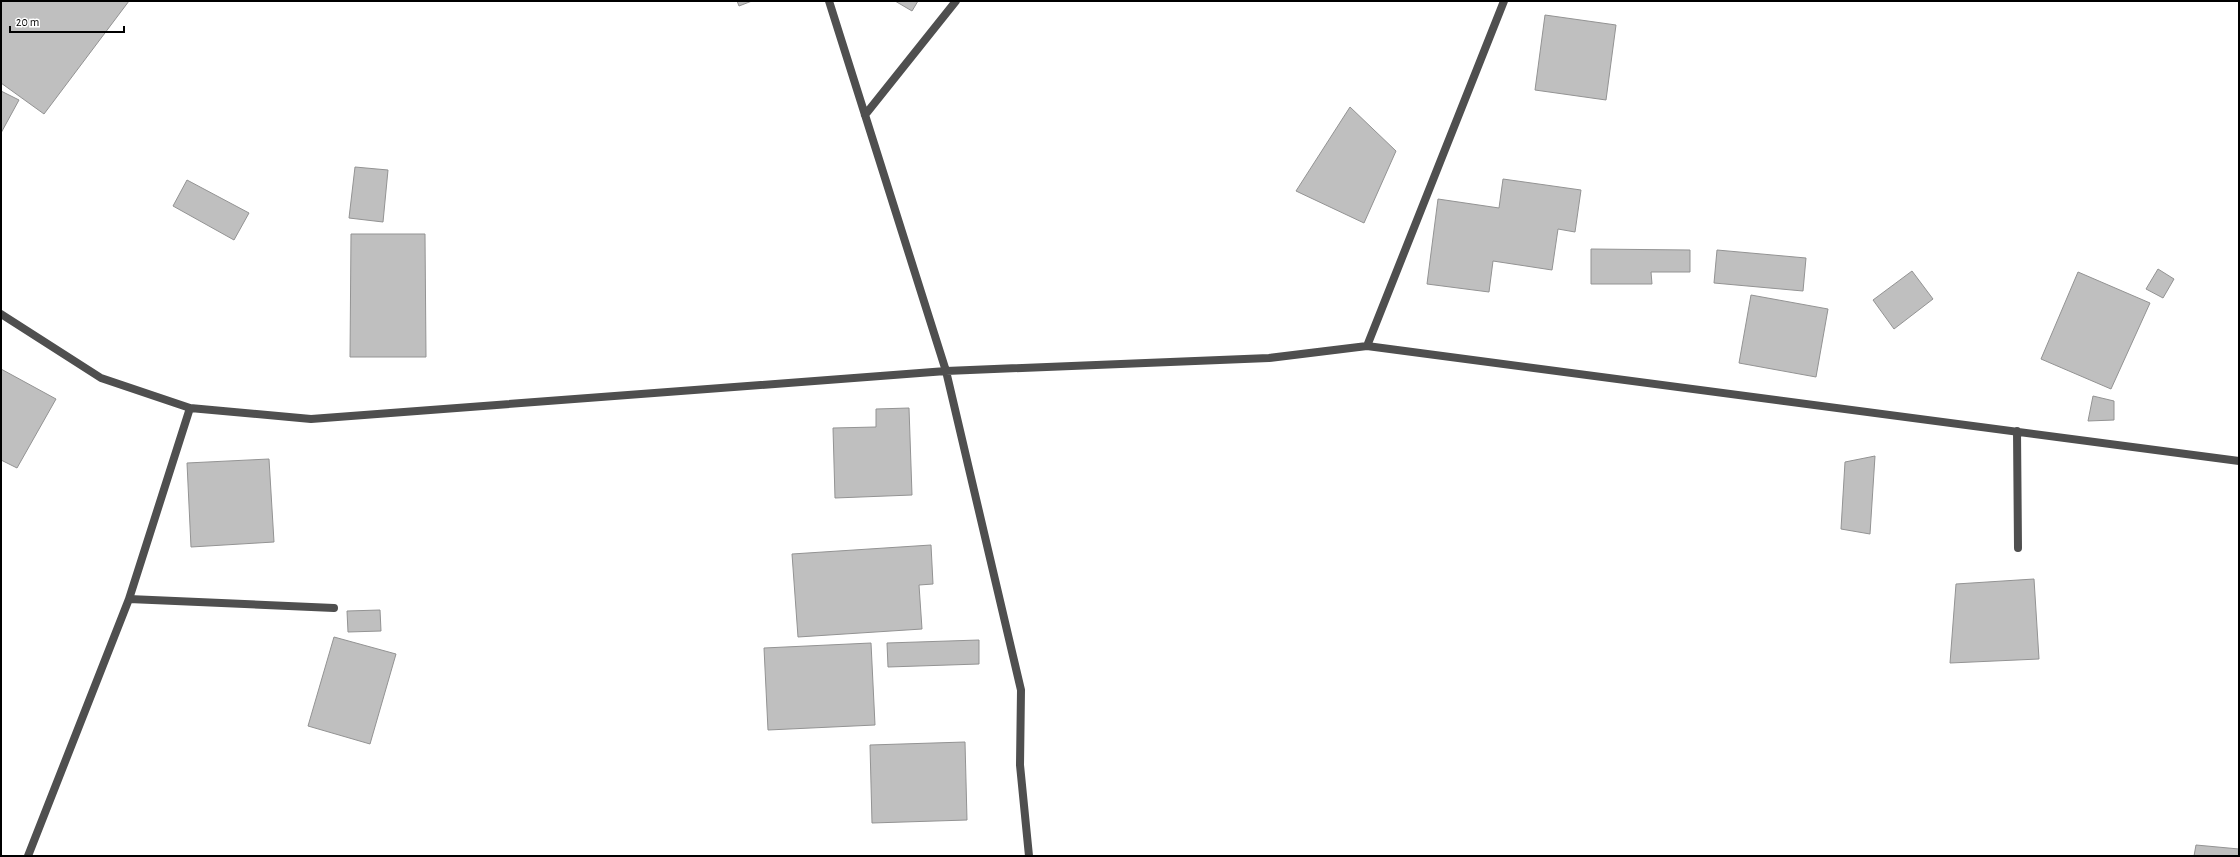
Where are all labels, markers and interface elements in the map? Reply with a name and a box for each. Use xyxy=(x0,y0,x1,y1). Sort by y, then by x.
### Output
scale bar xyxy=(10,8,124,34)
text: 20 m xyxy=(16,16,39,28)

